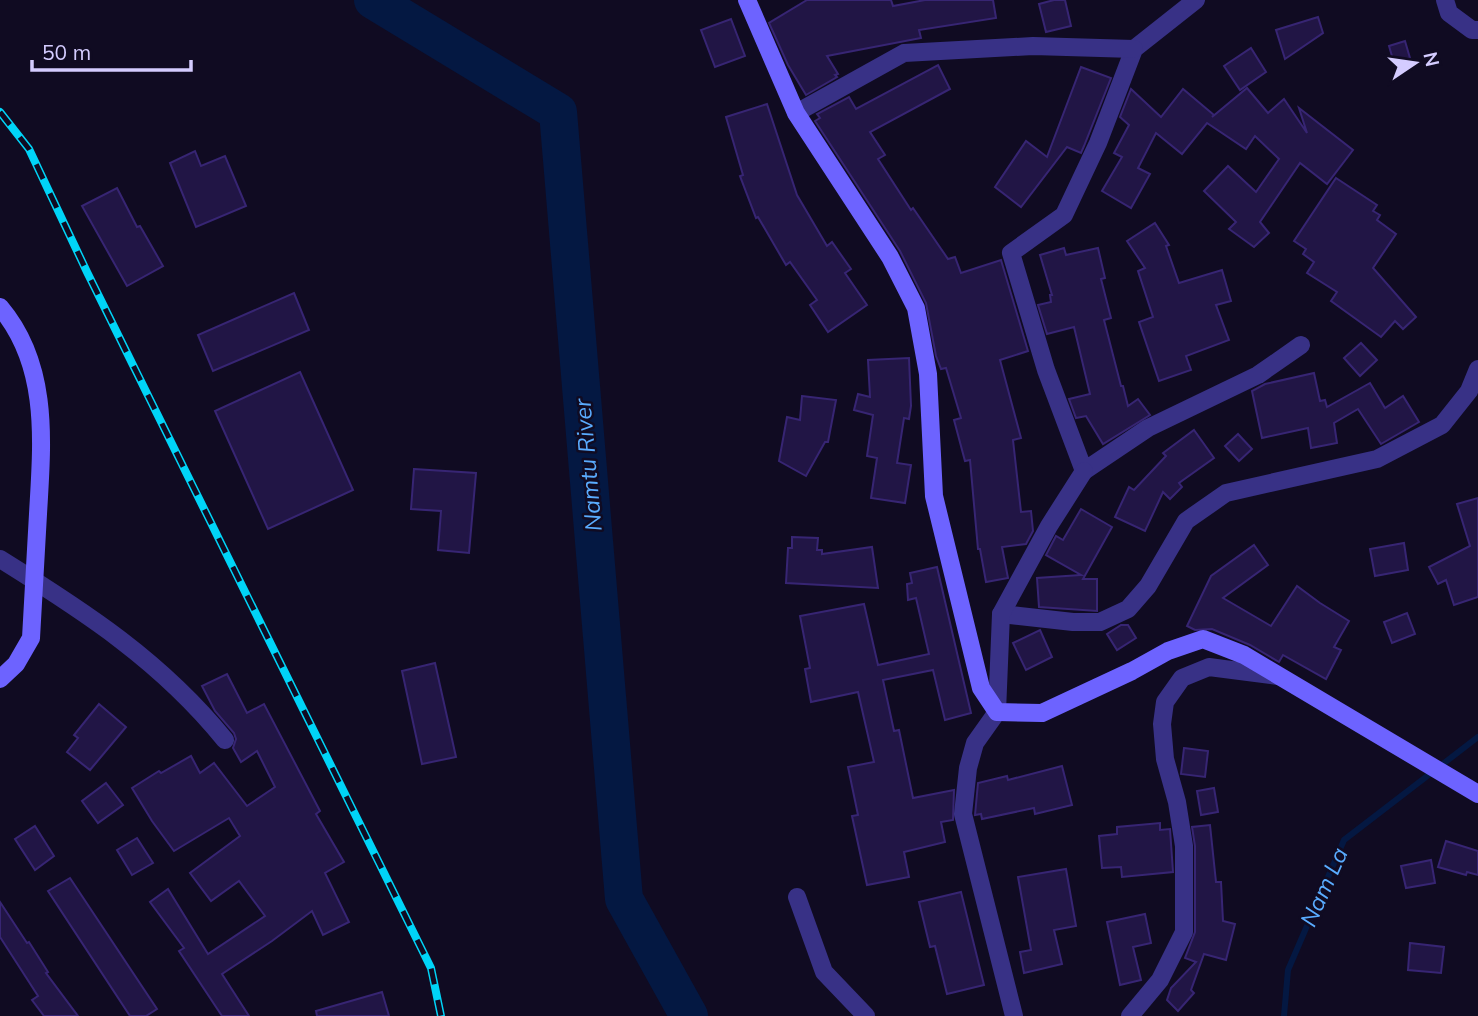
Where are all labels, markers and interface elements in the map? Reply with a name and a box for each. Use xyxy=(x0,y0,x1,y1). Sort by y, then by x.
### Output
scale bar xyxy=(32,28,191,72)
north arrow xyxy=(1380,28,1450,98)
text: 50 m xyxy=(42,39,91,65)
text: N xyxy=(1418,49,1445,69)
water label: Namtu River xyxy=(567,396,608,532)
water label: Nam La xyxy=(1293,843,1354,931)

